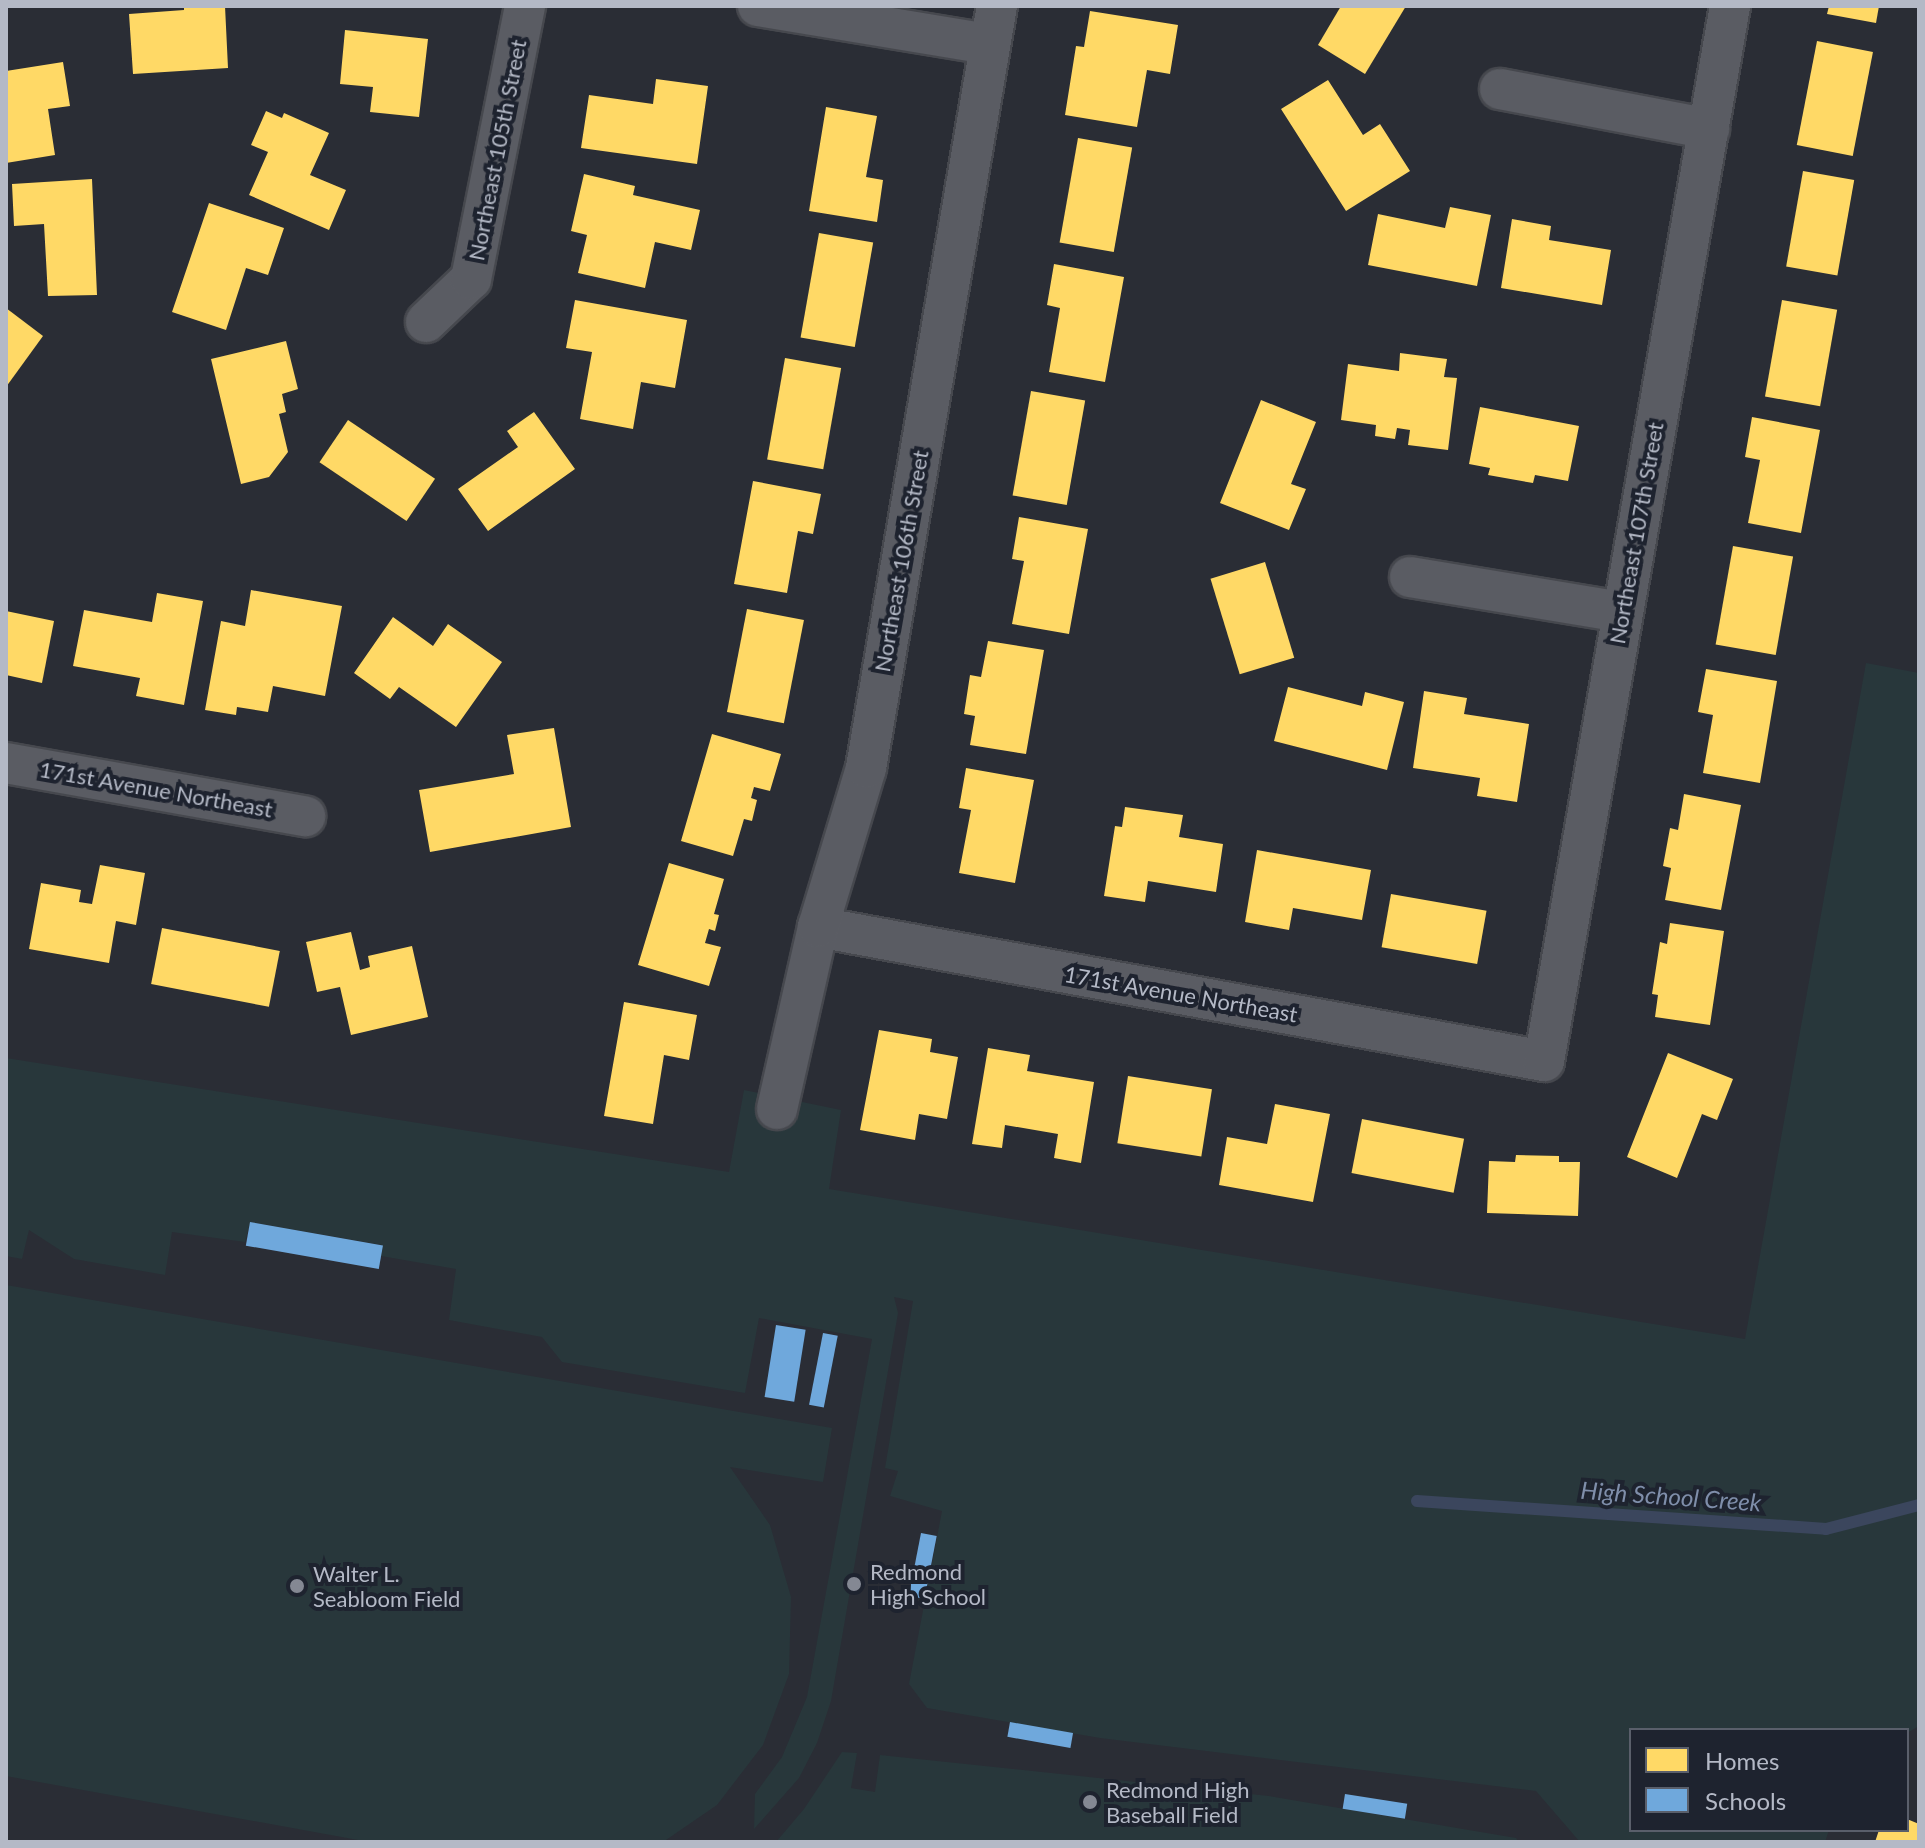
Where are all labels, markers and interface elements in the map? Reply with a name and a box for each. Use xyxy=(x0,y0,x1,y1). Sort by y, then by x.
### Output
street label: Northeast 105th Street xyxy=(463,37,531,263)
street label: Northeast 107th Street xyxy=(1603,420,1669,646)
street label: Northeast 106th Street xyxy=(868,448,934,674)
street label: 171st Avenue Northeast xyxy=(37,755,275,823)
street label: 171st Avenue Northeast xyxy=(1062,960,1300,1028)
water label: High School Creek xyxy=(1580,1475,1762,1517)
place label: Redmond High School xyxy=(870,1558,986,1610)
place label: Walter L. Seabloom Field xyxy=(313,1560,460,1612)
marker: Redmond High School xyxy=(845,1575,863,1593)
marker: Walter L. Seabloom Field xyxy=(288,1577,306,1595)
legend xyxy=(1629,1728,1909,1832)
text: Homes xyxy=(1705,1746,1779,1775)
place label: Redmond High Baseball Field xyxy=(1106,1776,1249,1828)
text: Schools xyxy=(1705,1786,1786,1815)
marker: Redmond High Baseball Field xyxy=(1081,1793,1099,1811)

